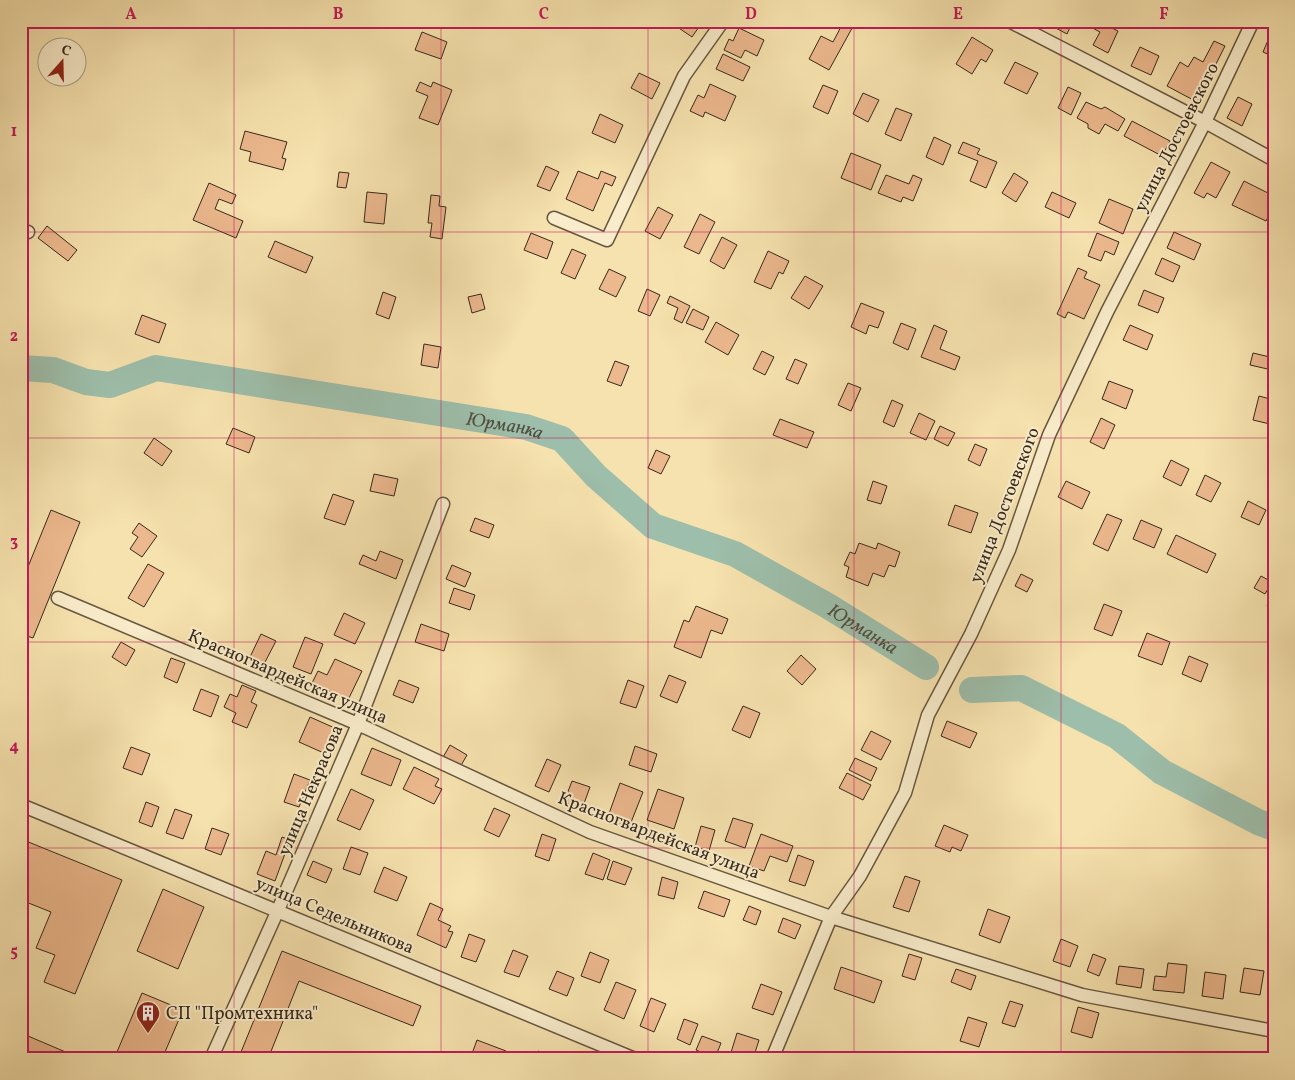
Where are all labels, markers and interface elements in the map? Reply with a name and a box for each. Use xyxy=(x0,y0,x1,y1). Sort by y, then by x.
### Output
text: A xyxy=(125,4,137,26)
text: B xyxy=(333,4,344,26)
text: C xyxy=(539,4,549,26)
text: D xyxy=(745,4,757,26)
text: E xyxy=(953,4,963,26)
text: F xyxy=(1159,4,1169,26)
north arrow xyxy=(38,38,88,88)
text: С xyxy=(58,41,73,62)
street label: улица Достоевского xyxy=(1129,59,1226,217)
text: 1 xyxy=(11,121,17,143)
text: 2 xyxy=(10,326,18,348)
water label: Юрманка xyxy=(464,407,546,447)
street label: улица Достоевского xyxy=(964,424,1047,587)
text: 3 xyxy=(10,531,18,553)
water label: Юрманка xyxy=(822,598,902,661)
street label: Красногвардейская улица xyxy=(184,624,391,731)
street label: улица Некрасова xyxy=(272,721,350,860)
text: 4 xyxy=(9,736,19,758)
street label: Красногвардейская улица xyxy=(554,786,763,887)
street label: улица Седельникова xyxy=(251,872,418,961)
text: 5 xyxy=(10,941,18,963)
building icon: СП "Промтехника" xyxy=(135,1000,161,1034)
place label: СП "Промтехника" xyxy=(166,1002,318,1027)

